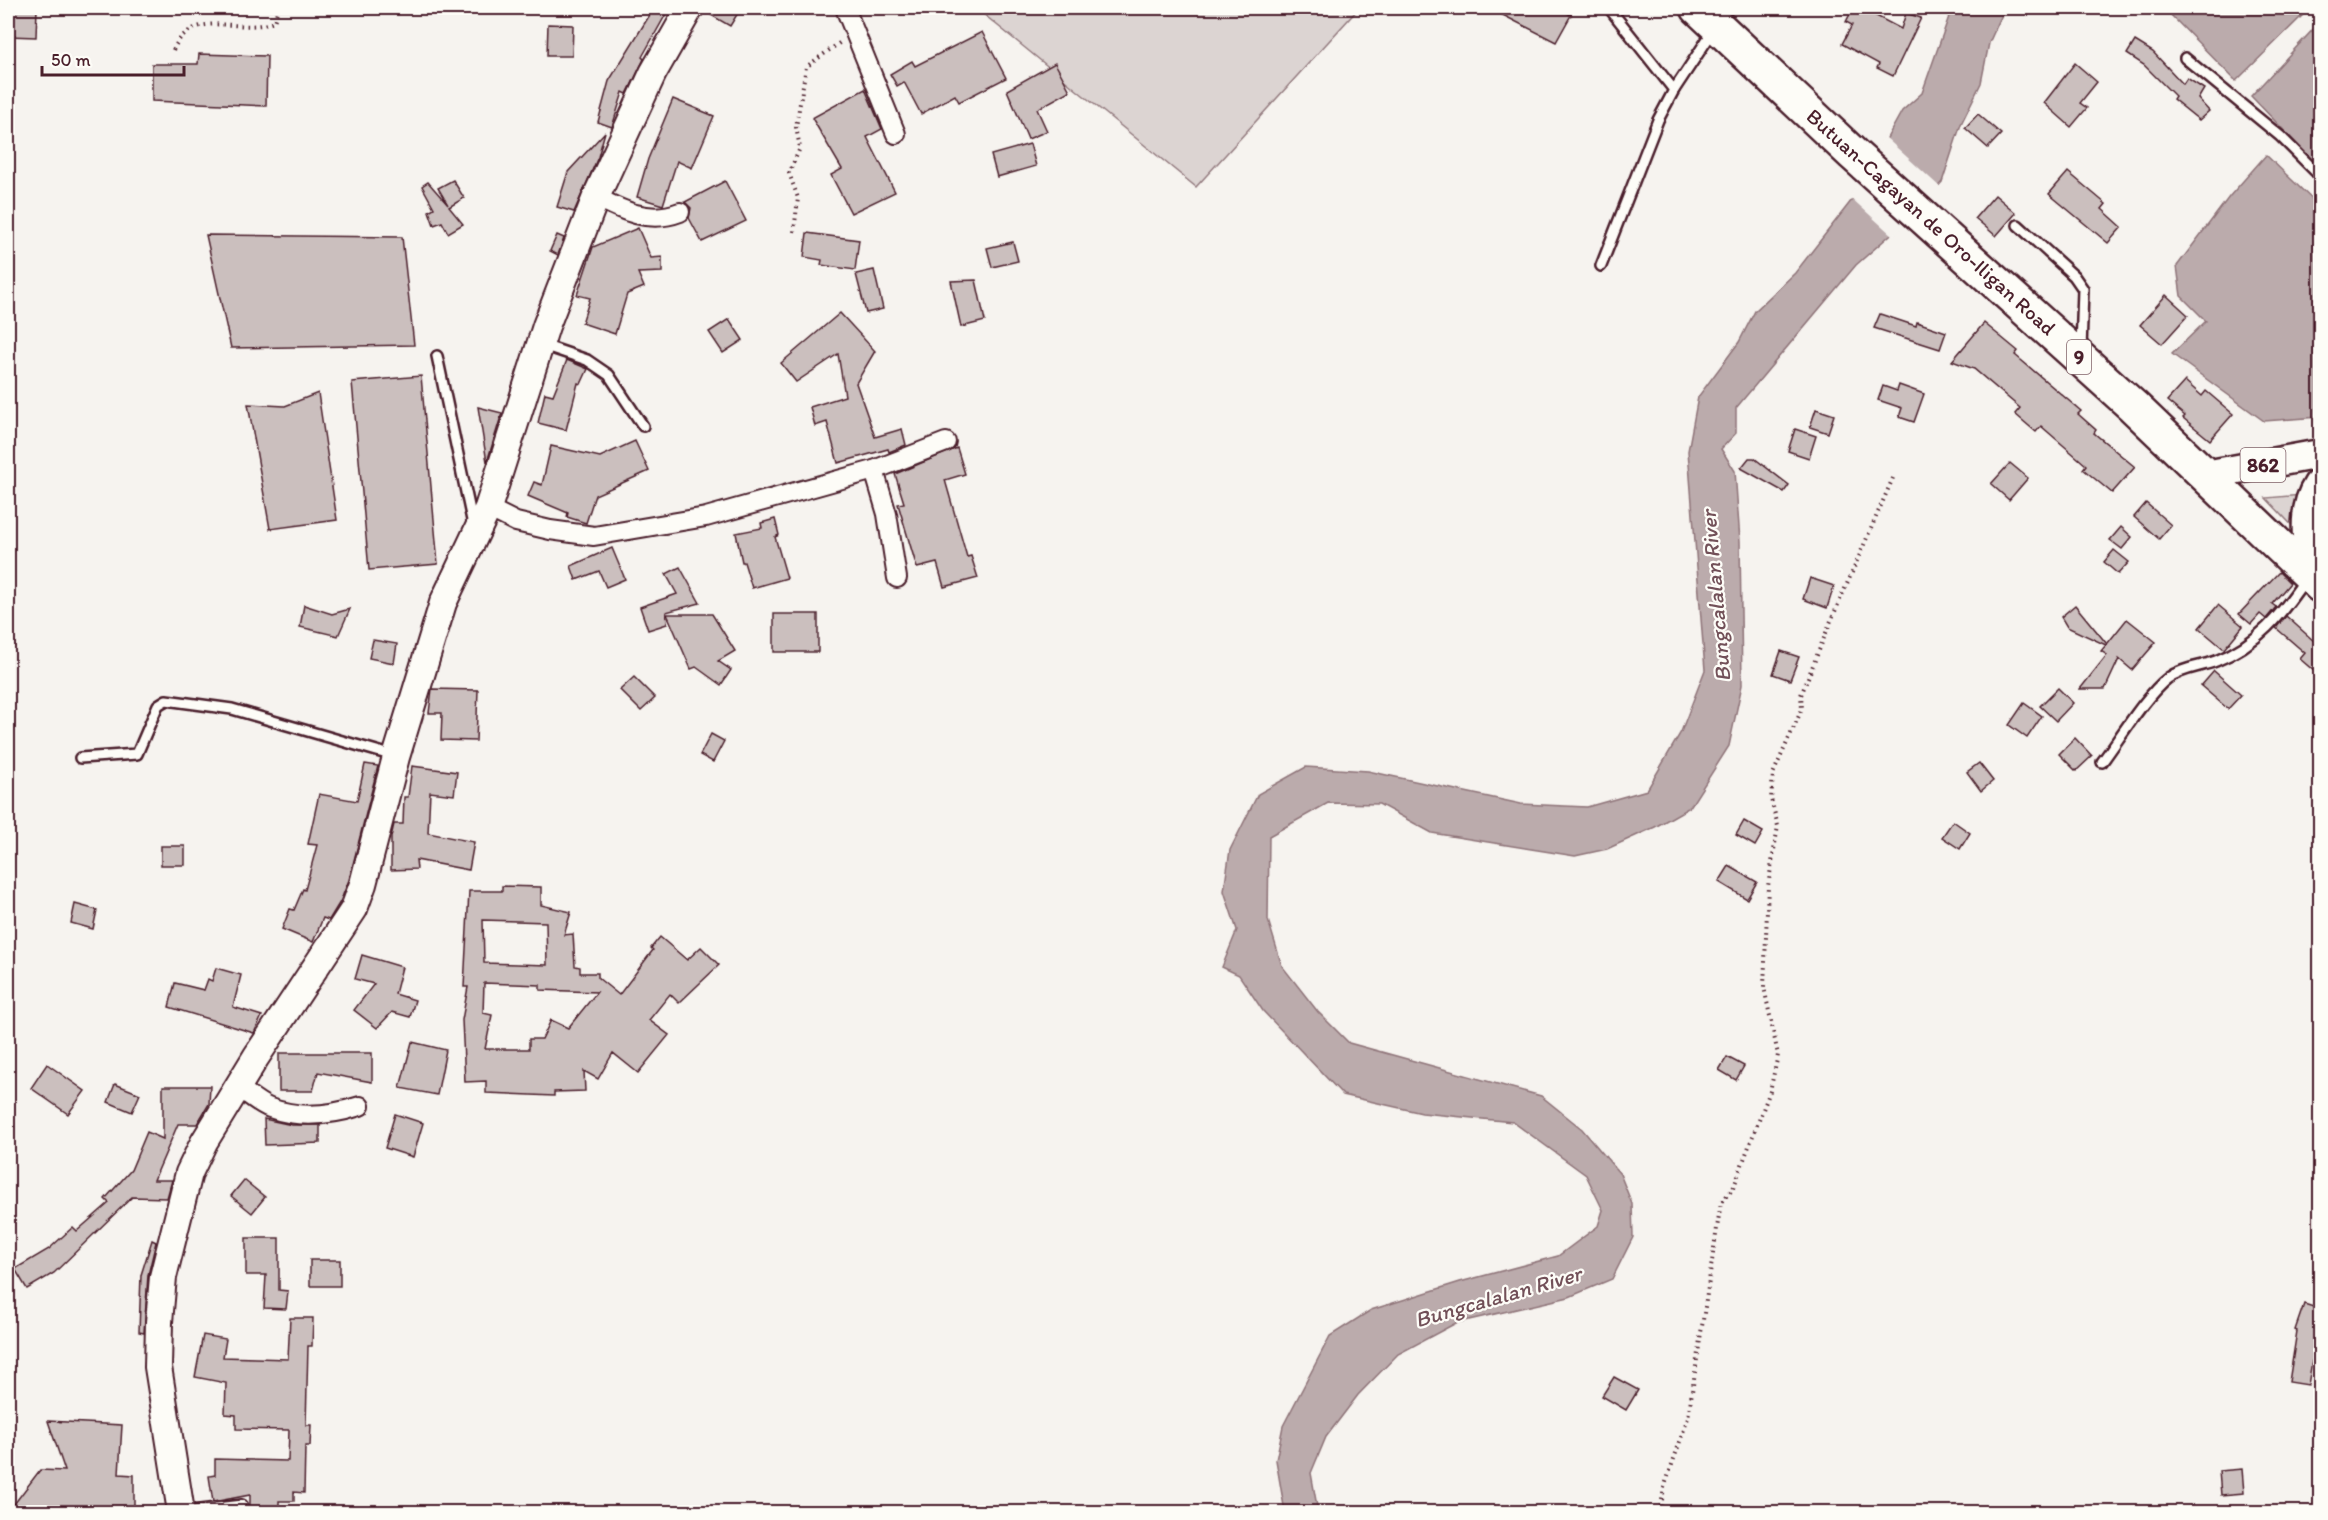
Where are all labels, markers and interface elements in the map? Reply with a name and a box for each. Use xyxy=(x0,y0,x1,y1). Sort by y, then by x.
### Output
scale bar xyxy=(42,39,184,77)
text: 50 m xyxy=(51,49,91,71)
street label: Butuan-Cagayan de Oro-Iligan Road xyxy=(1802,103,2061,340)
road number: 9 xyxy=(2067,340,2091,374)
road number: 862 xyxy=(2240,448,2286,482)
water label: Bungcalalan River xyxy=(1694,506,1736,683)
water label: Bungcalalan River xyxy=(1412,1259,1587,1333)

